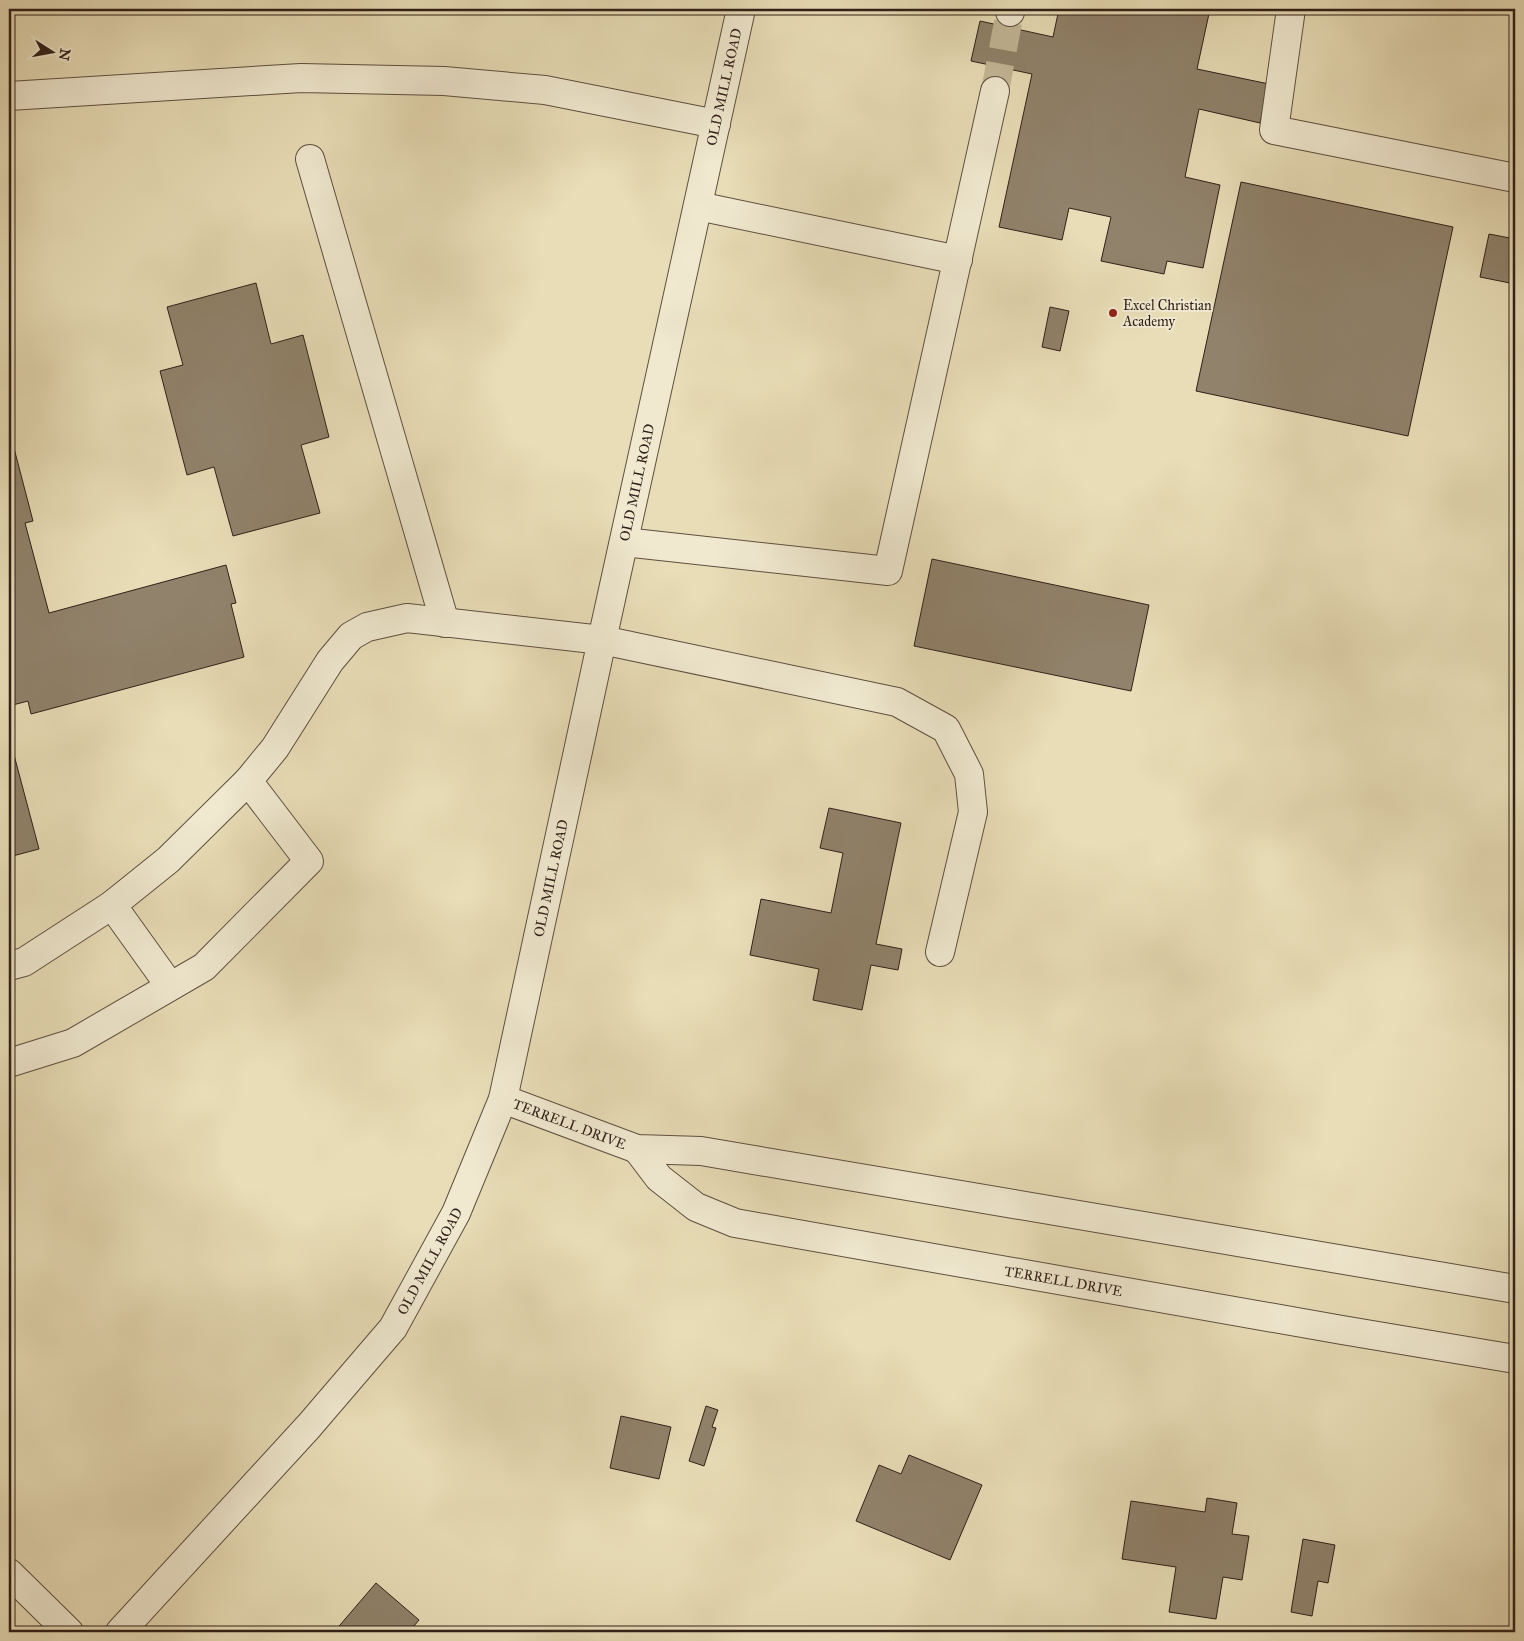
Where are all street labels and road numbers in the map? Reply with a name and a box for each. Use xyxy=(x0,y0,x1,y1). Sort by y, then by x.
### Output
street label: OLD MILL ROAD xyxy=(703,27,745,147)
street label: OLD MILL ROAD xyxy=(616,422,658,543)
street label: OLD MILL ROAD xyxy=(530,818,572,938)
street label: TERRELL DRIVE xyxy=(511,1095,629,1153)
street label: OLD MILL ROAD xyxy=(393,1204,466,1318)
street label: TERRELL DRIVE xyxy=(1003,1262,1124,1300)

